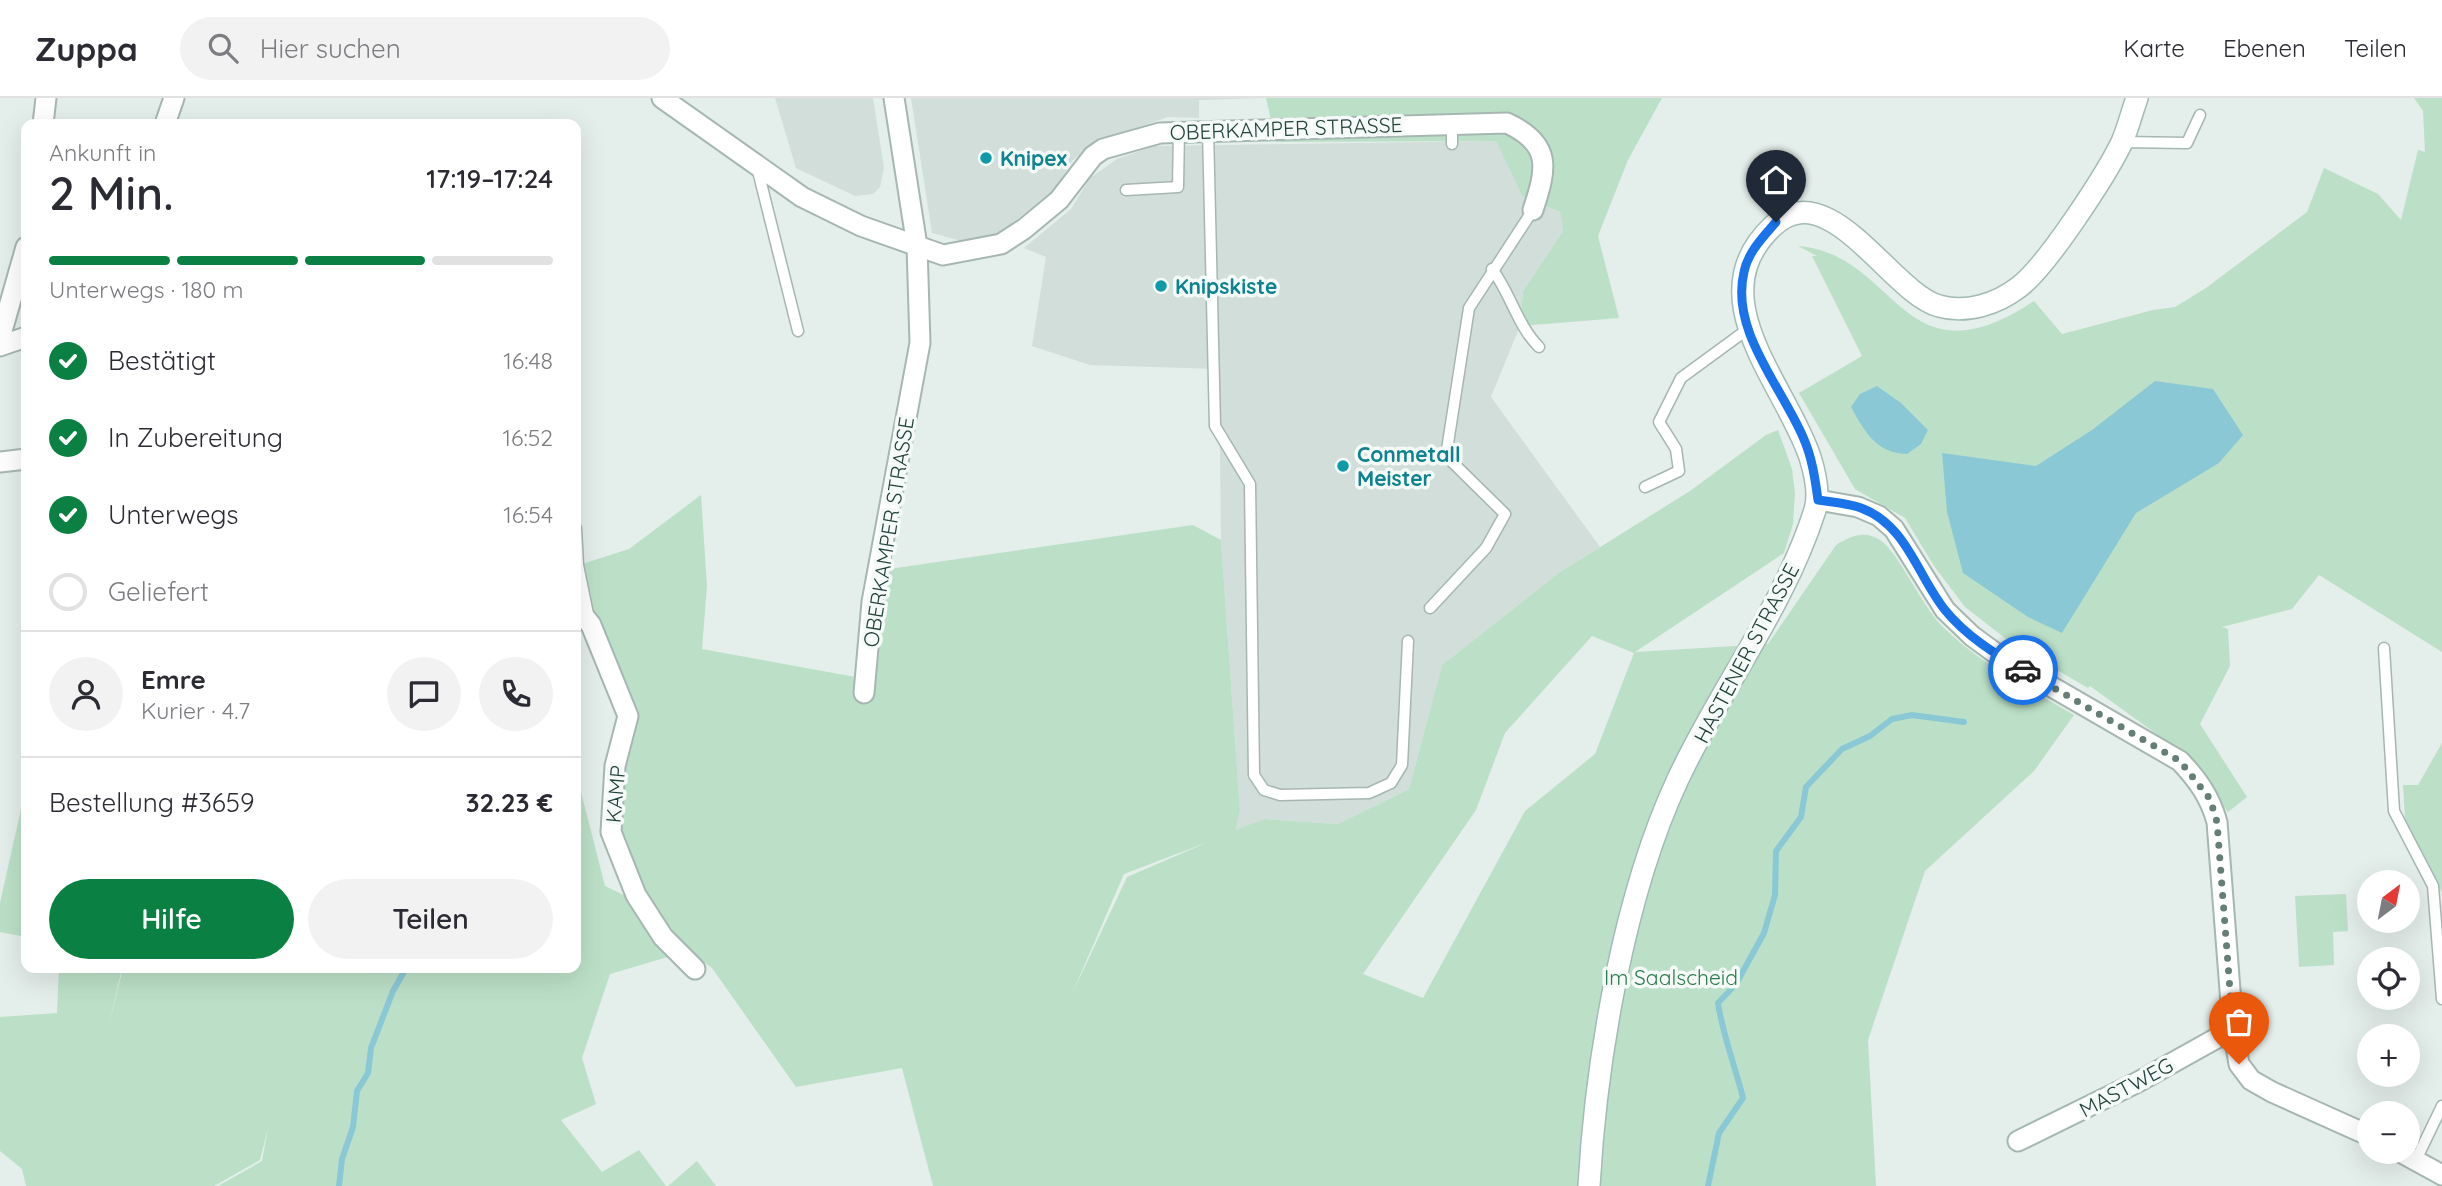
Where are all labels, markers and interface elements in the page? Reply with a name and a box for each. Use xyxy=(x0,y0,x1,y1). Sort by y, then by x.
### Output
search box xyxy=(180,17,670,80)
text: Zuppa xyxy=(35,28,138,69)
icon: search xyxy=(204,29,242,67)
text: Hier suchen xyxy=(260,32,401,65)
text: Karte xyxy=(2123,33,2185,63)
text: Ebenen xyxy=(2223,33,2306,63)
text: Teilen xyxy=(2344,33,2407,63)
street label: OBERKAMPER STRASSE xyxy=(1169,111,1403,145)
text: Ankunft in xyxy=(49,138,156,167)
place label: Knipex xyxy=(1000,145,1067,171)
marker: Knipex xyxy=(978,150,994,166)
pin xyxy=(1746,150,1806,222)
icon: home xyxy=(1757,161,1795,199)
text: 17:19–17:24 xyxy=(426,162,553,195)
text: 2 Min. xyxy=(49,164,174,222)
place label: Knipskiste xyxy=(1175,273,1277,299)
text: Unterwegs · 180 m xyxy=(49,275,243,304)
marker: Knipskiste xyxy=(1153,278,1169,294)
icon: check xyxy=(49,342,87,380)
text: Bestätigt xyxy=(108,344,216,377)
text: 16:48 xyxy=(503,346,553,375)
street label: OBERKAMPER STRASSE xyxy=(857,415,919,649)
icon: check xyxy=(49,419,87,457)
text: In Zubereitung xyxy=(108,421,283,454)
text: 16:52 xyxy=(503,423,553,452)
place label: Conmetall Meister xyxy=(1357,441,1461,491)
marker: Conmetall Meister xyxy=(1335,458,1351,474)
icon: check xyxy=(49,496,87,534)
text: Unterwegs xyxy=(108,498,239,531)
text: 16:54 xyxy=(503,500,553,529)
street label: HASTENER STRASSE xyxy=(1688,559,1804,747)
text: Geliefert xyxy=(108,575,209,608)
courier xyxy=(1988,635,2058,705)
icon: car xyxy=(2004,651,2042,689)
button: person xyxy=(49,657,123,731)
button: chat xyxy=(387,657,461,731)
button: phone xyxy=(479,657,553,731)
text: Emre xyxy=(141,663,206,696)
text: Kurier · 4.7 xyxy=(141,696,250,725)
street label: KAMP xyxy=(600,764,630,824)
text: Bestellung #3659 xyxy=(49,786,254,819)
text: 32.23 € xyxy=(465,786,553,819)
north arrow xyxy=(2357,870,2420,933)
map controls xyxy=(2357,870,2420,1164)
button: Hilfe xyxy=(49,879,294,959)
button: Teilen xyxy=(308,879,553,959)
button: locate xyxy=(2357,947,2420,1010)
park label: Im Saalscheid xyxy=(1604,964,1738,990)
pin xyxy=(2209,992,2269,1064)
icon: bag xyxy=(2220,1003,2258,1041)
button: + xyxy=(2357,1024,2420,1087)
street label: MASTWEG xyxy=(2075,1051,2177,1123)
button: − xyxy=(2357,1101,2420,1164)

